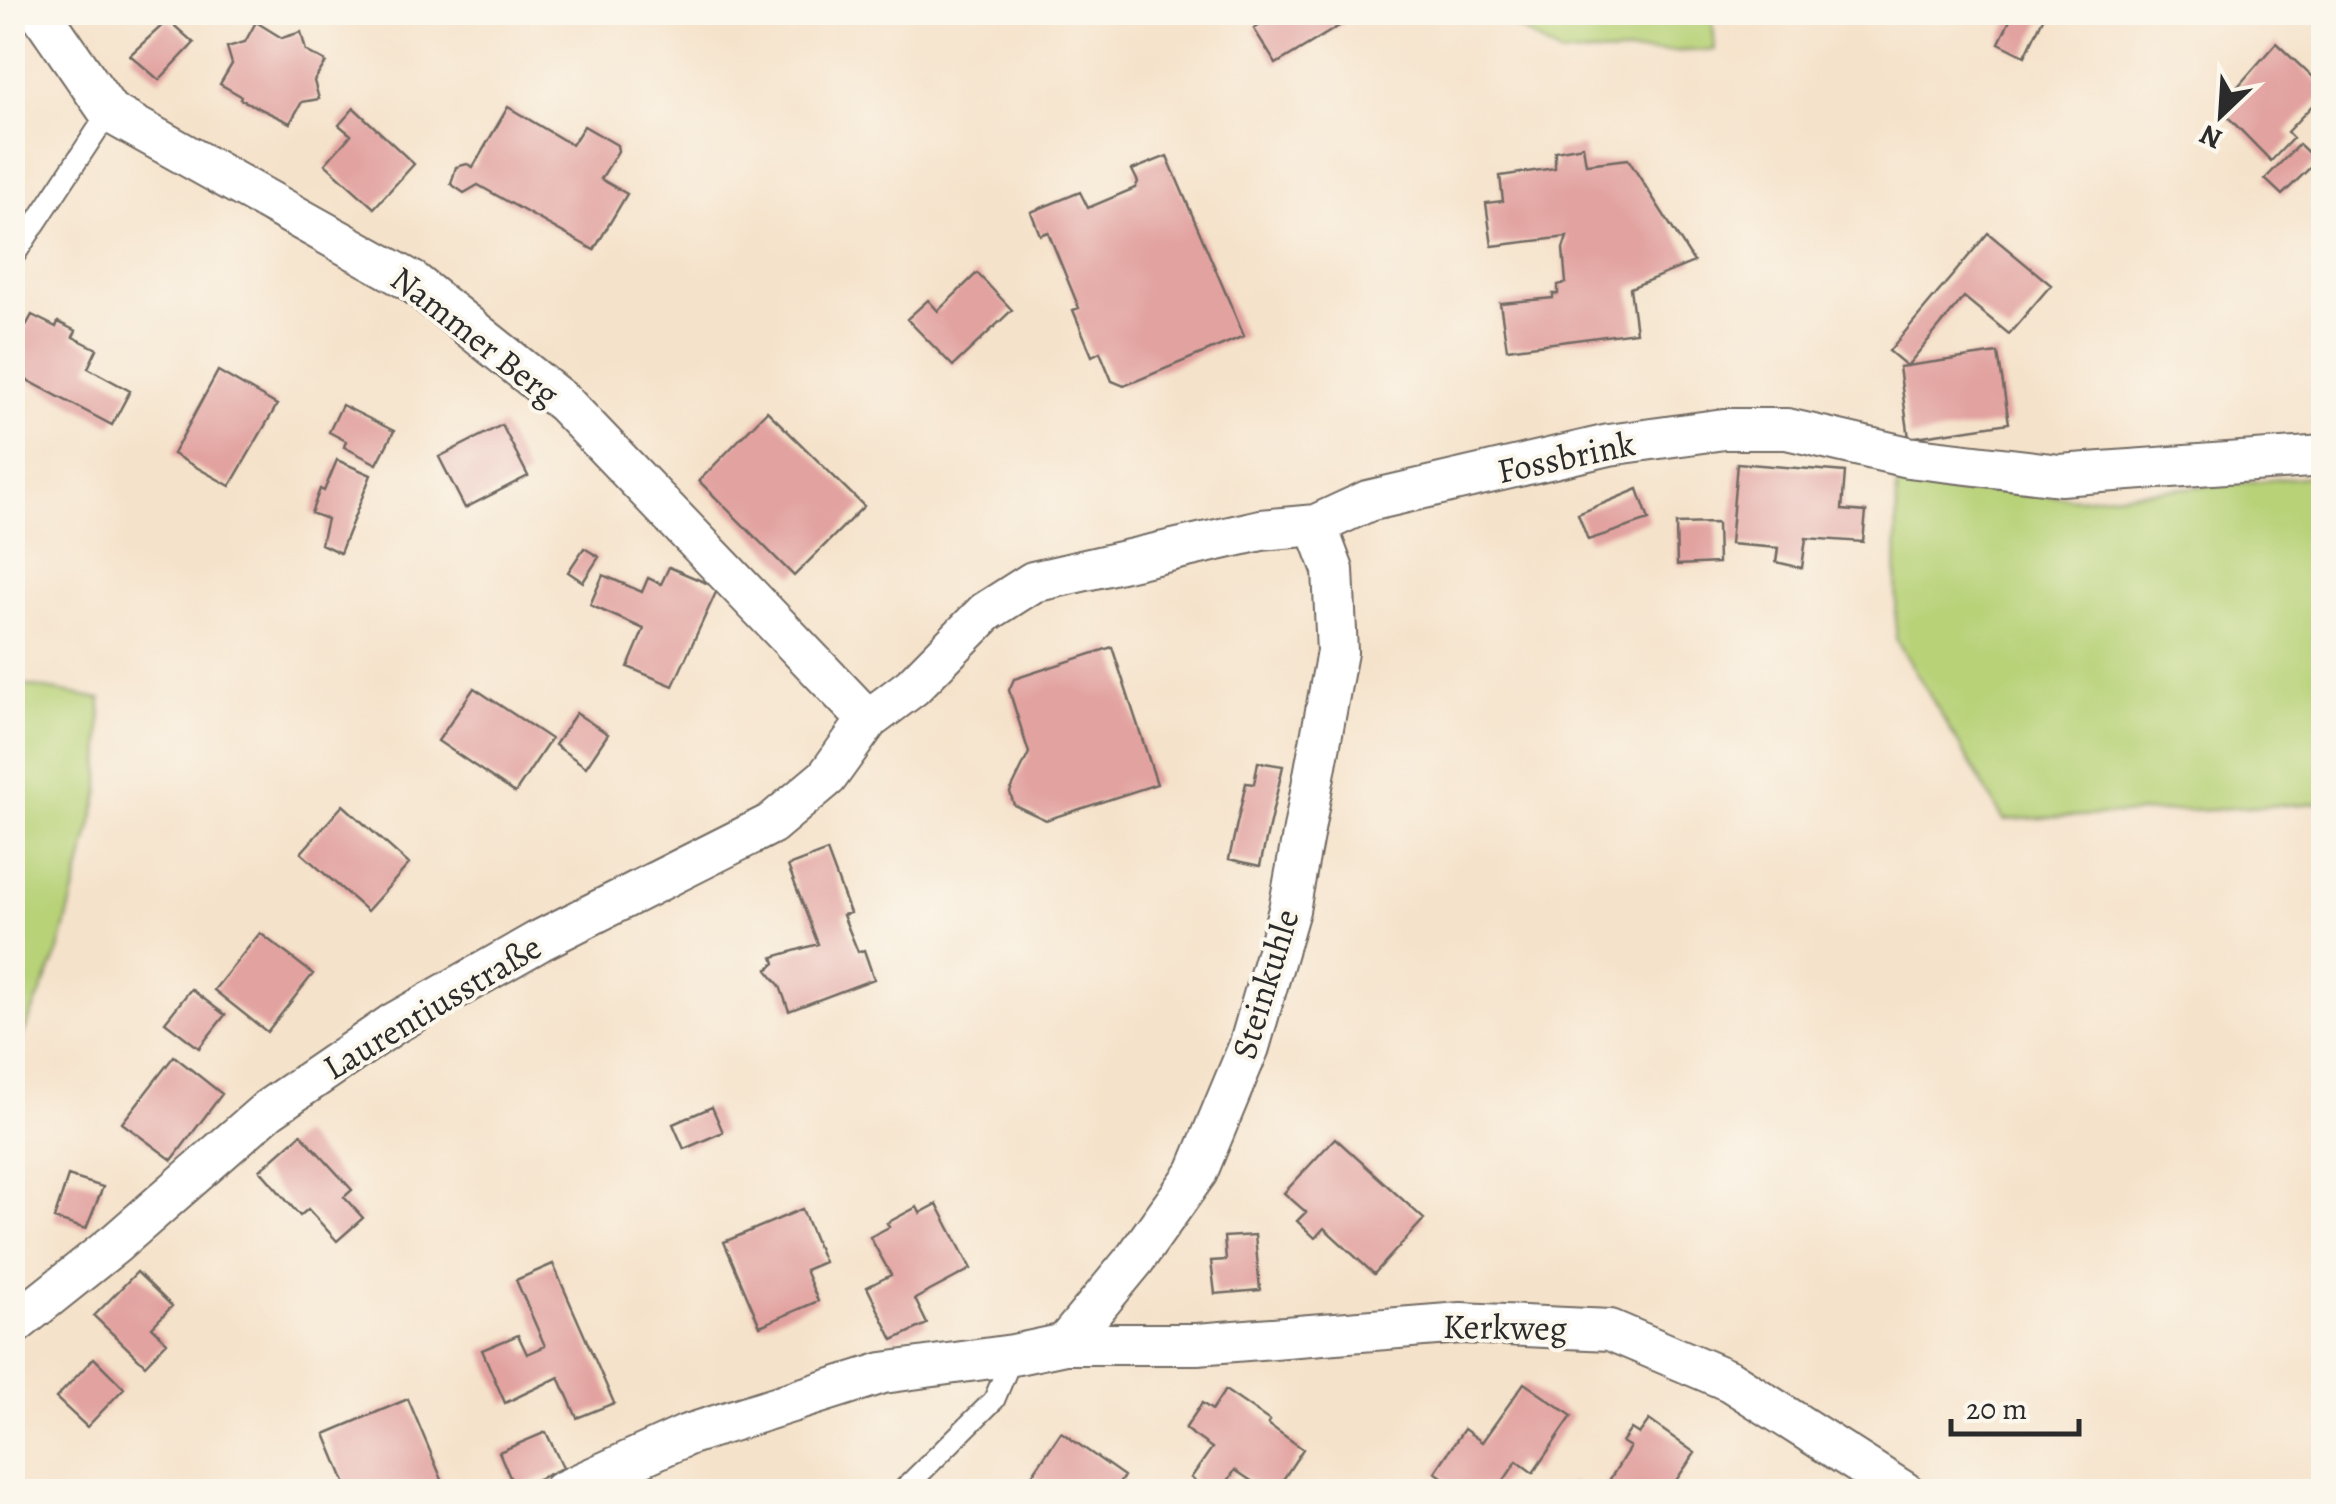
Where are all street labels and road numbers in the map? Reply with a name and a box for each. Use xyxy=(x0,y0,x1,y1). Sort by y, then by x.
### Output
street label: Nammer Berg xyxy=(381,255,570,417)
street label: Fossbrink xyxy=(1493,419,1639,495)
street label: Steinkuhle xyxy=(1220,903,1310,1065)
street label: Laurentiusstraße xyxy=(314,923,550,1091)
street label: Kerkweg xyxy=(1442,1302,1568,1352)

